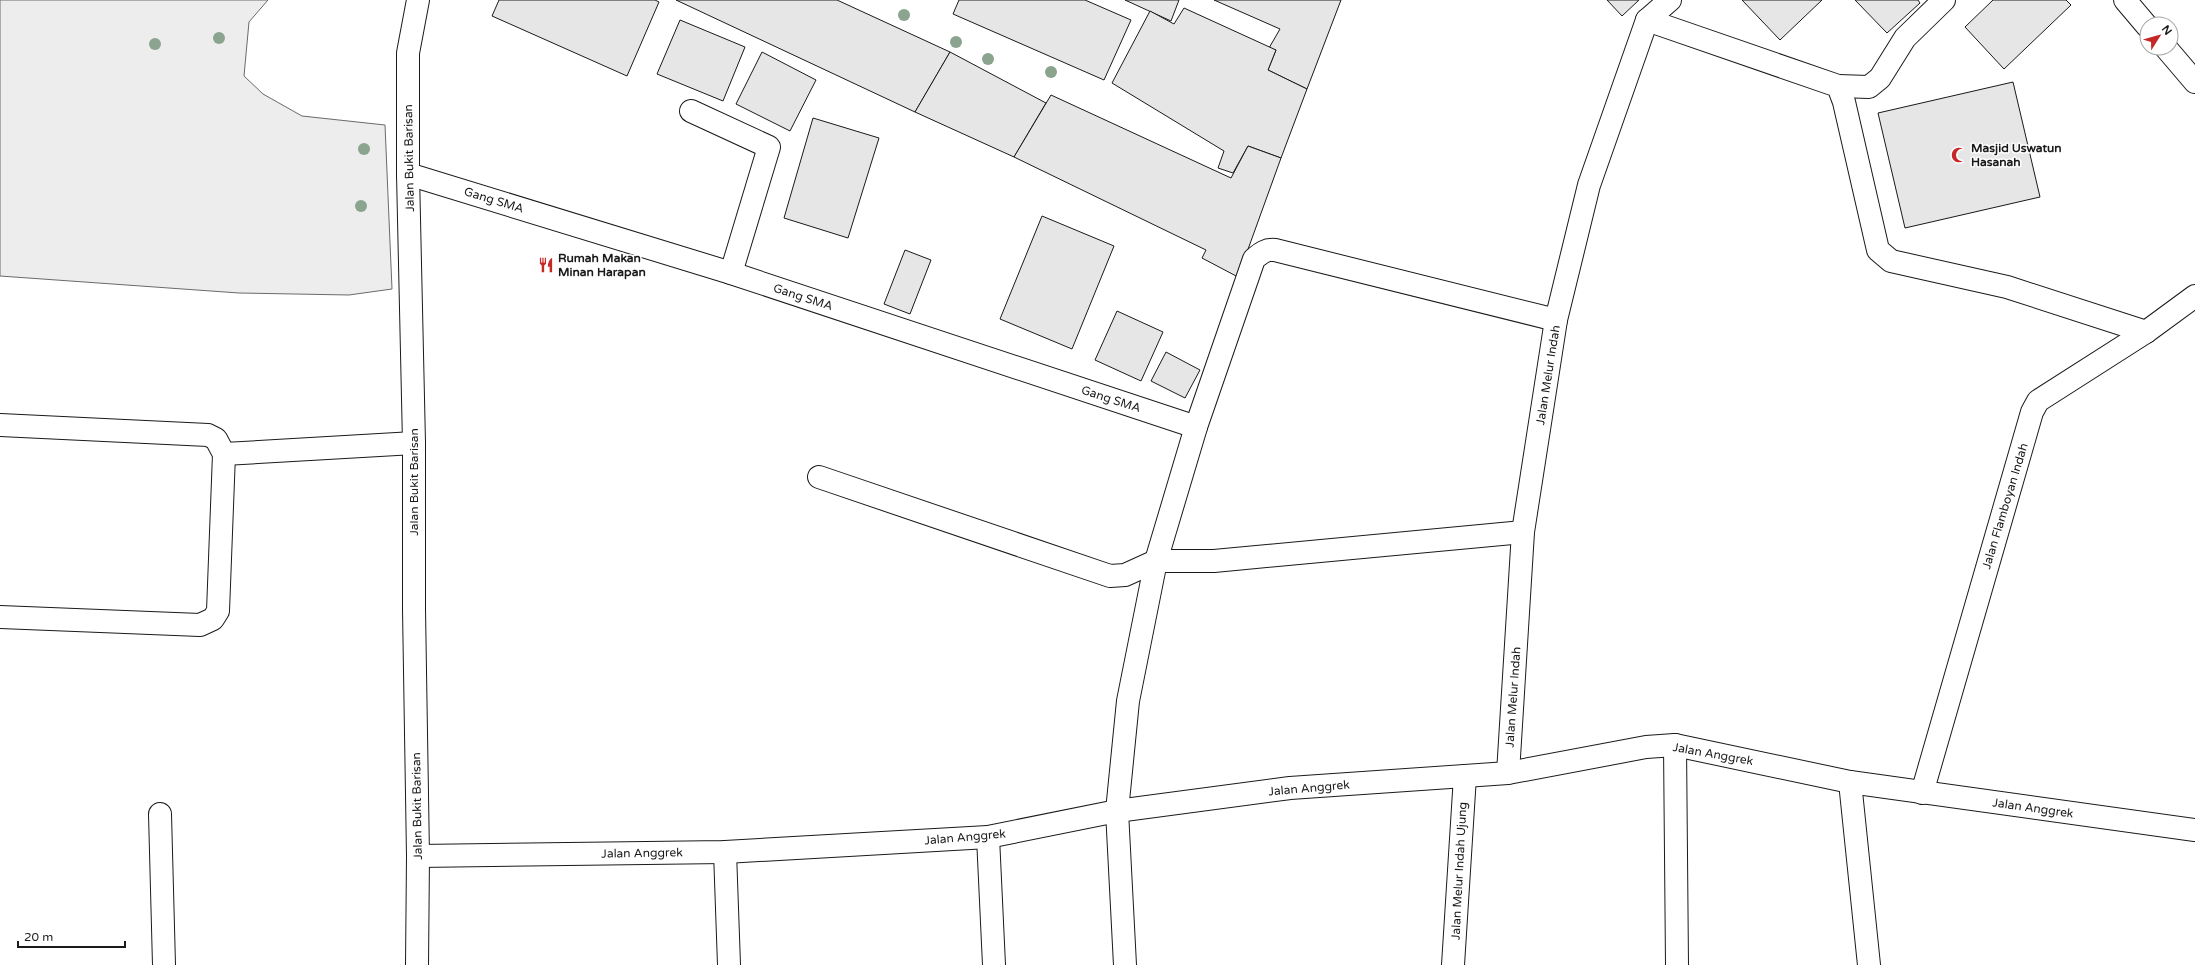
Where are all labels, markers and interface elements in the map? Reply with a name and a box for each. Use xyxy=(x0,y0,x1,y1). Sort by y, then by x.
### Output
north arrow xyxy=(2139,16,2179,56)
text: N xyxy=(2159,23,2174,38)
street label: Jalan Bukit Barisan xyxy=(401,104,417,212)
place label: Masjid Uswatun Hasanah xyxy=(1971,141,2062,169)
mosque icon: Masjid Uswatun Hasanah xyxy=(1950,146,1968,164)
street label: Gang SMA xyxy=(462,184,526,216)
place label: Rumah Makan Minan Harapan xyxy=(558,251,646,280)
restaurant icon: Rumah Makan Minan Harapan xyxy=(537,256,555,274)
street label: Gang SMA xyxy=(771,281,835,313)
street label: Jalan Melur Indah xyxy=(1533,324,1563,426)
street label: Gang SMA xyxy=(1079,383,1143,415)
street label: Jalan Bukit Barisan xyxy=(407,428,421,536)
street label: Jalan Flamboyan Indah xyxy=(1979,441,2031,571)
street label: Jalan Melur Indah xyxy=(1502,646,1524,748)
street label: Jalan Anggrek xyxy=(1672,740,1755,768)
street label: Jalan Bukit Barisan xyxy=(409,752,425,860)
street label: Jalan Anggrek xyxy=(1268,777,1351,799)
street label: Jalan Anggrek xyxy=(1992,795,2075,821)
street label: Jalan Melur Indah Ujung xyxy=(1448,802,1470,940)
street label: Jalan Anggrek xyxy=(924,826,1007,848)
street label: Jalan Anggrek xyxy=(601,845,683,861)
scale bar xyxy=(18,923,125,949)
text: 20 m xyxy=(24,930,53,944)

